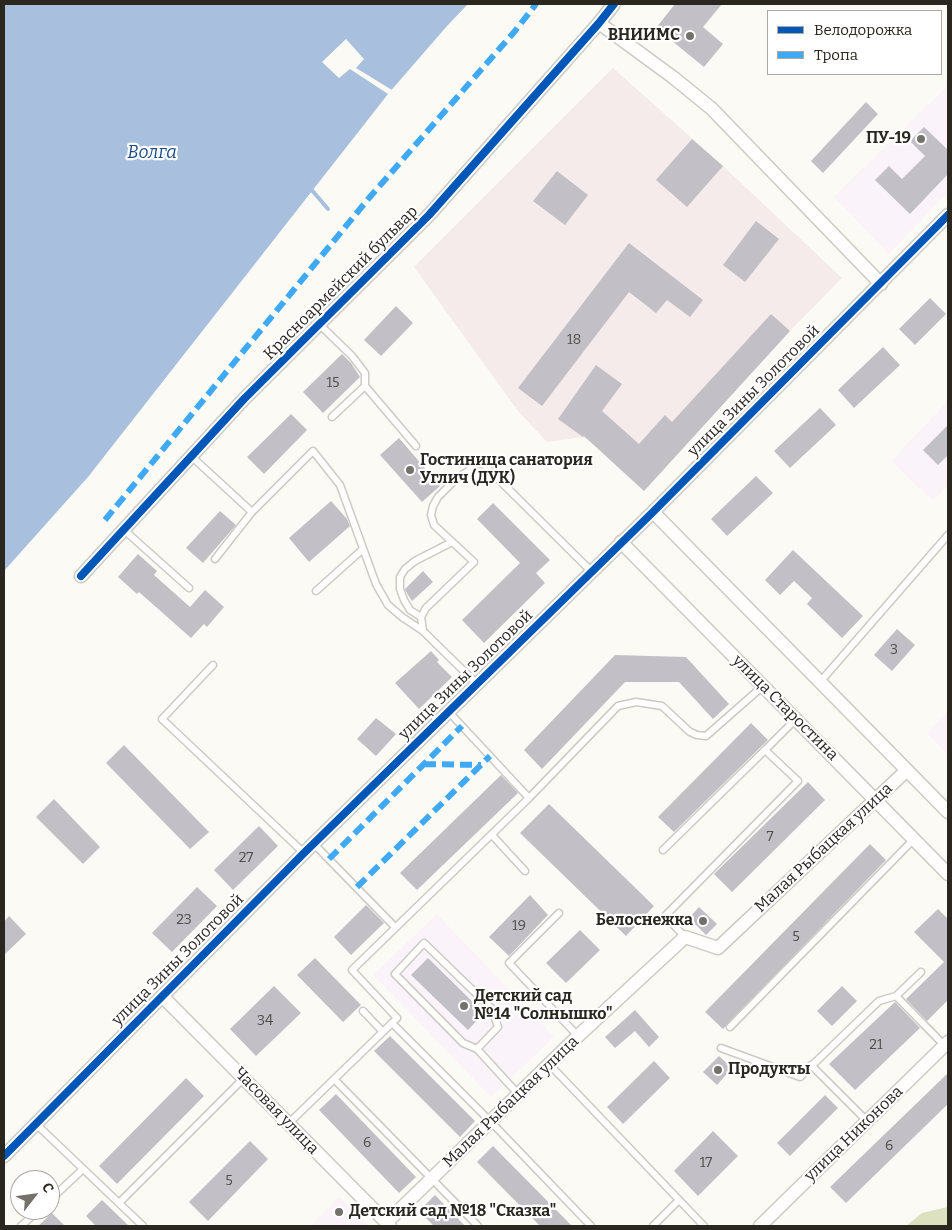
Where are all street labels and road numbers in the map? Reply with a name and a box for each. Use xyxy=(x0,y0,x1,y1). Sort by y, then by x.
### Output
street label: Красноармейский бульвар xyxy=(260,202,422,364)
street label: улица Зины Золотовой xyxy=(684,321,824,461)
street label: улица Зины Золотовой xyxy=(395,606,537,744)
street label: улица Старостина xyxy=(728,651,842,765)
street label: Малая Рыбацкая улица xyxy=(751,779,897,917)
street label: улица Зины Золотовой xyxy=(108,890,248,1030)
street label: Малая Рыбацкая улица xyxy=(439,1032,583,1172)
street label: Часовая улица xyxy=(230,1063,322,1159)
street label: улица Никонова xyxy=(801,1082,907,1186)

